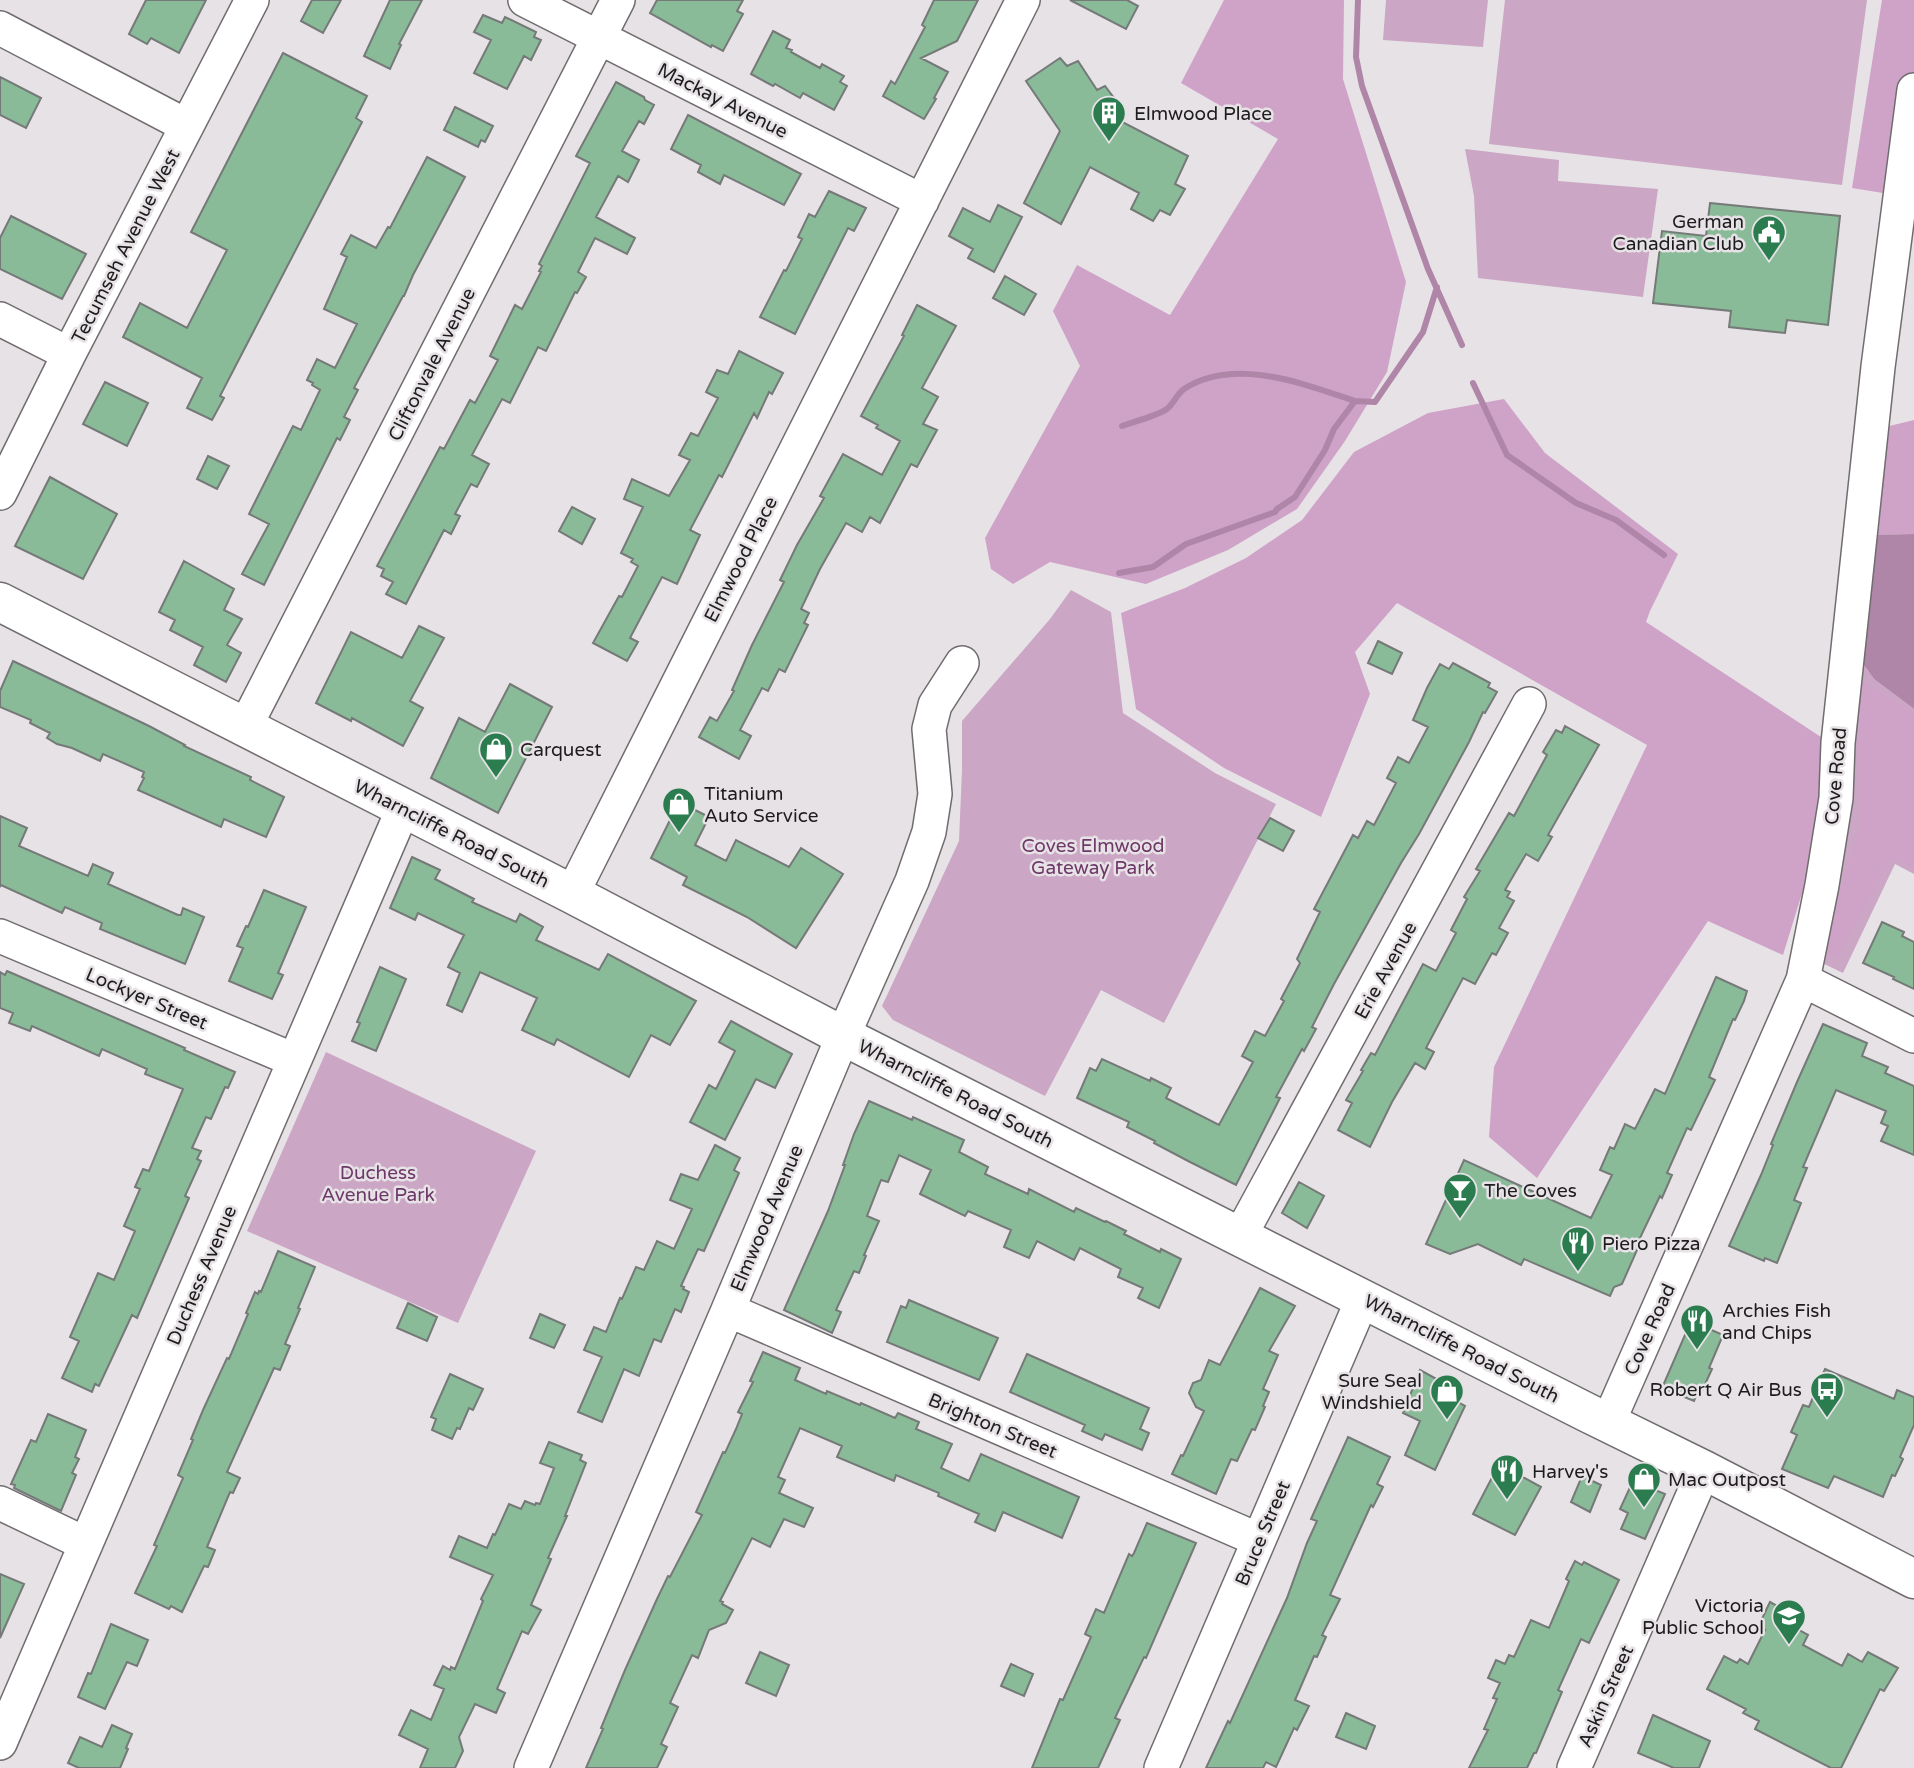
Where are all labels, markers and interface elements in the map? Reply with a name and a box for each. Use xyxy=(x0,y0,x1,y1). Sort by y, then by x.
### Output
street label: Mackay Avenue xyxy=(654,59,791,143)
building icon: Elmwood Place xyxy=(1090,94,1128,143)
place label: Elmwood Place xyxy=(1134,103,1272,125)
street label: Tecumseh Avenue West xyxy=(67,146,184,347)
place label: German Canadian Club xyxy=(1612,211,1744,255)
public building icon: German Canadian Club xyxy=(1750,213,1788,262)
street label: Cliftonvale Avenue xyxy=(384,284,480,445)
street label: Elmwood Place xyxy=(700,493,782,626)
street label: Cove Road xyxy=(1821,726,1851,826)
shop icon: Carquest xyxy=(477,730,515,779)
place label: Carquest xyxy=(520,739,602,761)
street label: Wharncliffe Road South xyxy=(350,775,553,893)
place label: Titanium Auto Service xyxy=(704,783,818,827)
shop icon: Titanium Auto Service xyxy=(660,785,698,834)
park label: Coves Elmwood Gateway Park xyxy=(1021,835,1165,879)
street label: Erie Avenue xyxy=(1350,918,1422,1023)
street label: Lockyer Street xyxy=(82,963,211,1035)
street label: Wharncliffe Road South xyxy=(854,1035,1057,1153)
street label: Elmwood Avenue xyxy=(726,1142,808,1295)
park label: Duchess Avenue Park xyxy=(321,1162,435,1206)
bar icon: The Coves xyxy=(1441,1171,1479,1220)
place label: The Coves xyxy=(1484,1180,1577,1202)
street label: Duchess Avenue xyxy=(163,1202,241,1348)
restaurant icon: Piero Pizza xyxy=(1559,1224,1597,1273)
place label: Piero Pizza xyxy=(1602,1233,1701,1255)
street label: Cove Road xyxy=(1620,1280,1680,1379)
street label: Wharncliffe Road South xyxy=(1360,1290,1563,1408)
place label: Archies Fish and Chips xyxy=(1722,1300,1831,1344)
restaurant icon: Archies Fish and Chips xyxy=(1678,1302,1716,1351)
place label: Sure Seal Windshield xyxy=(1322,1370,1422,1414)
bus stop icon: Robert Q Air Bus xyxy=(1808,1370,1846,1419)
shop icon: Sure Seal Windshield xyxy=(1428,1372,1466,1421)
place label: Robert Q Air Bus xyxy=(1650,1379,1802,1401)
street label: Brighton Street xyxy=(925,1389,1060,1463)
restaurant icon: Harvey's xyxy=(1488,1452,1526,1501)
shop icon: Mac Outpost xyxy=(1625,1460,1663,1509)
place label: Harvey's xyxy=(1532,1461,1608,1483)
place label: Mac Outpost xyxy=(1668,1469,1786,1491)
street label: Bruce Street xyxy=(1231,1478,1295,1589)
place label: Victoria Public School xyxy=(1642,1595,1764,1639)
school or university icon: Victoria Public School xyxy=(1770,1597,1808,1646)
street label: Askin Street xyxy=(1574,1642,1638,1751)

